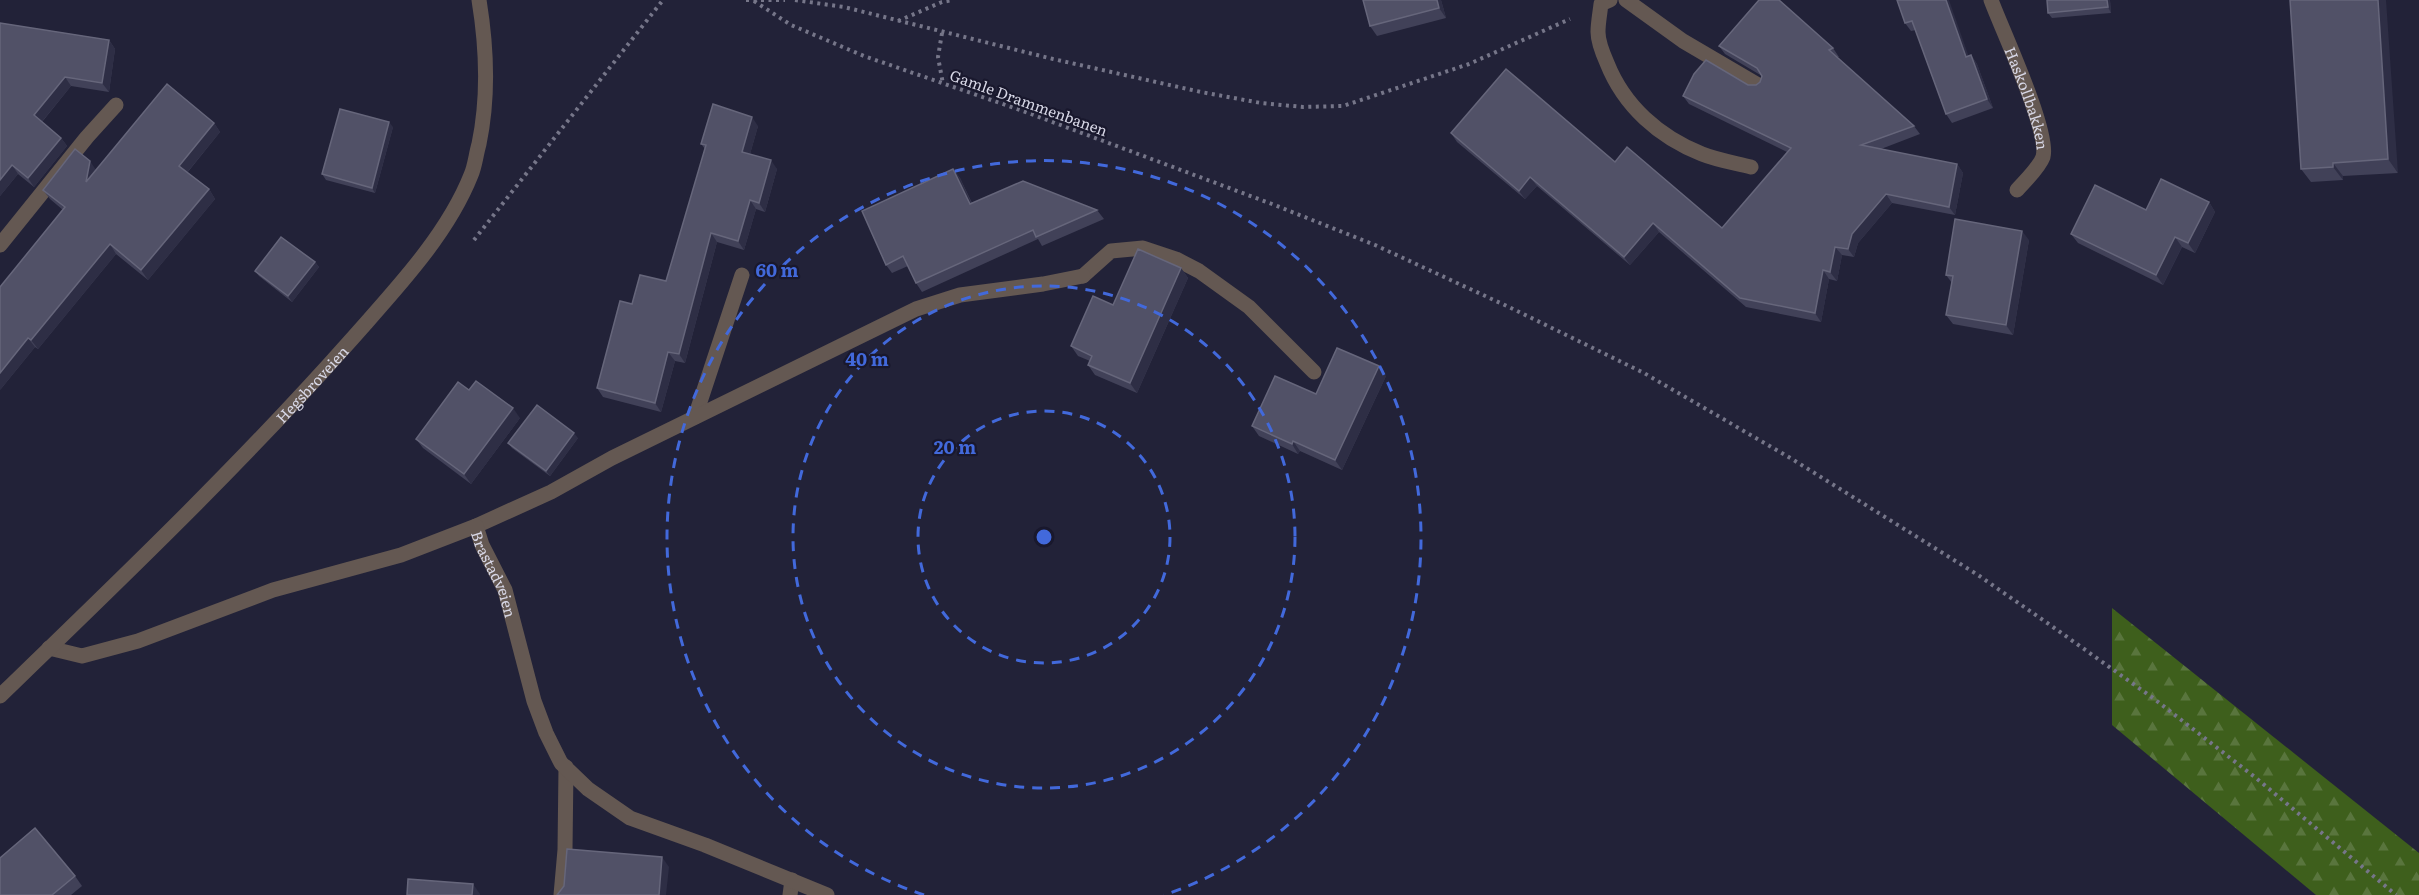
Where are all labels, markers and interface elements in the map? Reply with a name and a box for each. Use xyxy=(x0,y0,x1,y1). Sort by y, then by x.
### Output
street label: Haskollbakken xyxy=(2000,43,2055,151)
street label: Gamle Drammenbanen xyxy=(947,63,1111,141)
text: 60 m xyxy=(755,256,799,283)
street label: Hegsbroveien xyxy=(270,340,353,428)
text: 40 m xyxy=(845,345,889,372)
text: 20 m xyxy=(934,433,976,460)
street label: Brastadveien xyxy=(467,527,523,620)
centre of rings xyxy=(1034,527,1054,547)

